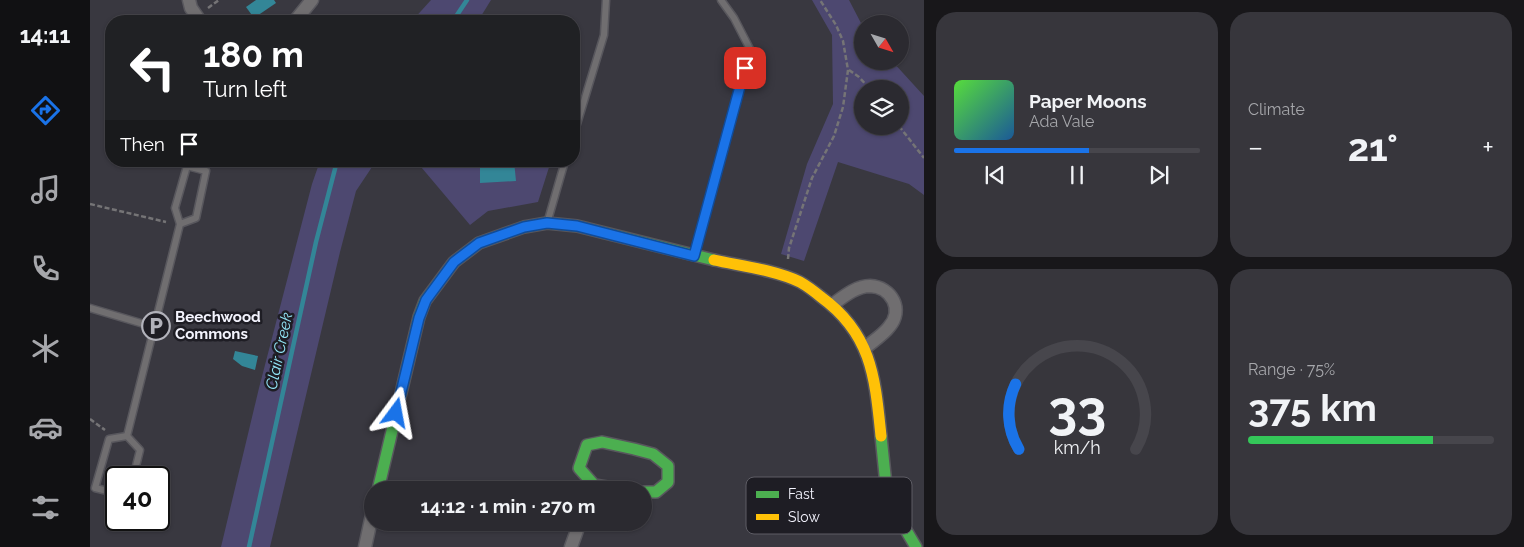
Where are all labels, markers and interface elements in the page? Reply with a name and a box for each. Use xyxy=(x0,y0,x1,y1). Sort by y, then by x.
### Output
north arrow xyxy=(854,15,909,70)
map controls xyxy=(854,15,909,135)
text: 14:11 xyxy=(20,22,70,48)
text: 180 m xyxy=(203,34,304,75)
icon: left xyxy=(120,35,185,100)
pin xyxy=(724,47,766,89)
icon: arrive xyxy=(731,54,759,82)
text: Turn left xyxy=(203,76,287,102)
button: layers xyxy=(854,80,909,135)
text: Paper Moons xyxy=(1029,90,1147,112)
icon: directions xyxy=(28,93,63,128)
text: Climate xyxy=(1248,100,1305,119)
text: Ada Vale xyxy=(1029,112,1094,131)
text: 21° xyxy=(1348,125,1398,170)
icon: arrive xyxy=(175,130,203,158)
text: − xyxy=(1248,131,1263,164)
text: + xyxy=(1482,131,1494,164)
text: Then xyxy=(120,133,165,155)
icon: previous xyxy=(981,161,1009,189)
icon: pause xyxy=(1063,161,1091,189)
icon: next xyxy=(1145,161,1173,189)
icon: music xyxy=(28,172,63,207)
icon: phone xyxy=(28,251,63,286)
place label: Beechwood Commons xyxy=(175,308,261,343)
water label: Clair Creek xyxy=(262,310,297,391)
parking icon: Beechwood Commons xyxy=(141,311,171,341)
icon: climate xyxy=(28,331,63,366)
text: Range · 75% xyxy=(1248,360,1335,379)
text: 33 xyxy=(1048,379,1106,440)
text: 375 km xyxy=(1248,385,1377,430)
position arrow xyxy=(369,386,421,438)
icon: car xyxy=(28,410,63,445)
text: km/h xyxy=(1053,437,1101,458)
speed limit sign: 40 xyxy=(105,466,170,531)
legend xyxy=(746,477,912,534)
text: Fast xyxy=(788,486,815,502)
icon: filters xyxy=(28,490,63,525)
text: 14:12 · 1 min · 270 m xyxy=(420,495,596,517)
text: Slow xyxy=(788,509,820,525)

